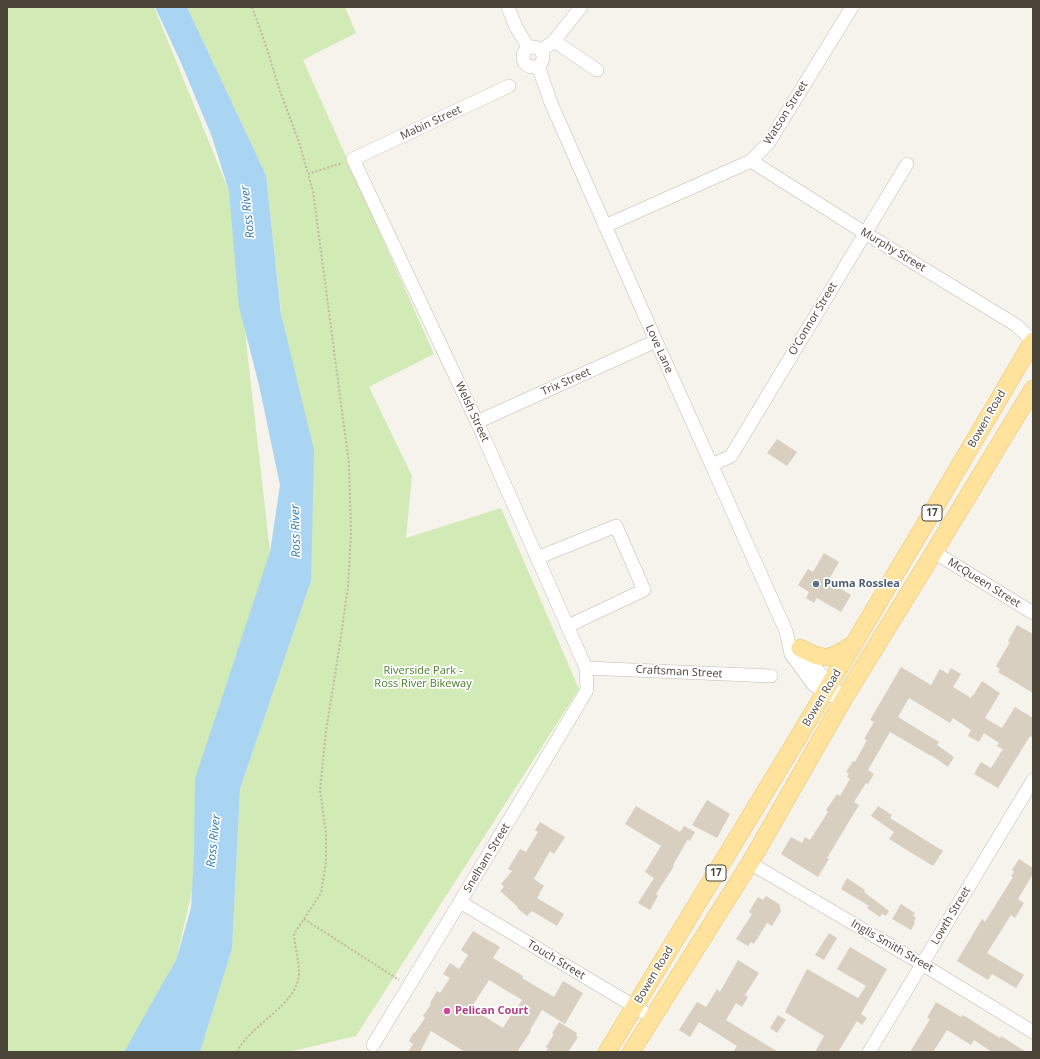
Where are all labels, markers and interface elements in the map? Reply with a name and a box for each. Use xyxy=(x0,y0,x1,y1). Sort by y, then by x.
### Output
street label: Watson Street xyxy=(761,79,811,147)
street label: Mabin Street xyxy=(398,103,464,143)
water label: Ross River xyxy=(238,185,258,239)
street label: Murphy Street xyxy=(858,225,928,275)
street label: O'Connor Street xyxy=(786,280,840,358)
street label: Love Lane xyxy=(642,323,676,375)
street label: Trix Street xyxy=(539,365,593,399)
street label: Welsh Street xyxy=(452,380,492,444)
street label: Bowen Road xyxy=(965,388,1009,450)
water label: Ross River xyxy=(288,504,304,558)
road number: 17 xyxy=(922,505,942,521)
street label: McQueen Street xyxy=(945,555,1023,611)
place label: Puma Rosslea xyxy=(824,577,900,591)
marker: Puma Rosslea xyxy=(811,579,821,589)
street label: Craftsman Street xyxy=(635,663,723,681)
park label: Riverside Park - Ross River Bikeway xyxy=(374,664,472,690)
street label: Bowen Road xyxy=(800,667,844,729)
water label: Ross River xyxy=(204,814,224,868)
street label: Snelham Street xyxy=(461,821,513,895)
road number: 17 xyxy=(706,865,726,881)
street label: Lowth Street xyxy=(929,885,973,947)
street label: Inglis Smith Street xyxy=(849,917,935,975)
street label: Touch Street xyxy=(525,938,587,982)
street label: Bowen Road xyxy=(632,944,676,1006)
place label: Pelican Court xyxy=(455,1004,528,1018)
marker: Pelican Court xyxy=(442,1006,452,1016)

